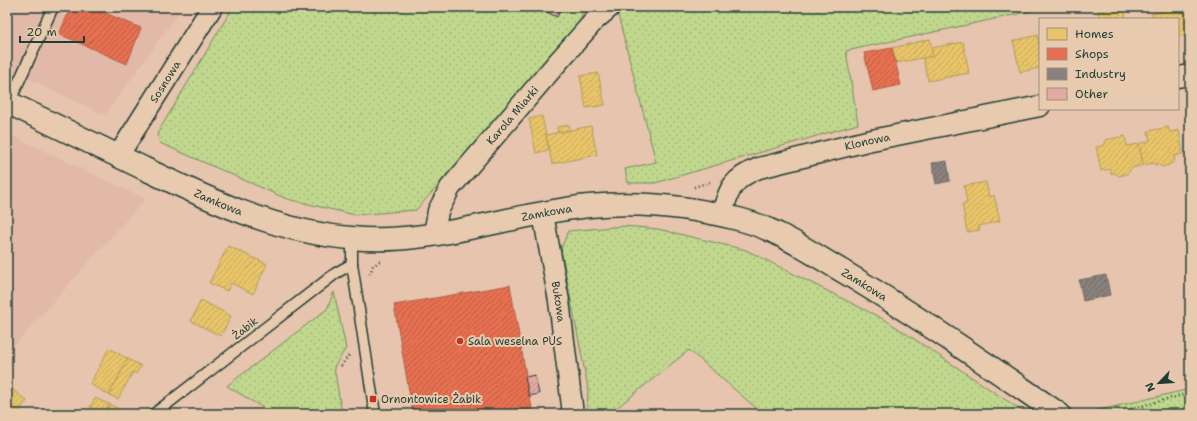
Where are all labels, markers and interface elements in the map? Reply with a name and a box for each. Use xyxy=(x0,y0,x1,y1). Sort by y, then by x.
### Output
scale bar xyxy=(20,18,84,44)
legend xyxy=(1039,18,1179,110)
text: 20 m xyxy=(26,24,57,40)
text: Homes xyxy=(1075,26,1114,42)
text: Shops xyxy=(1075,46,1109,62)
street label: Sosnowa xyxy=(146,58,184,106)
text: Industry xyxy=(1075,66,1126,82)
street label: Karola Miarki xyxy=(483,83,542,148)
text: Other xyxy=(1075,86,1109,102)
street label: Klonowa xyxy=(843,129,892,154)
street label: Zamkowa xyxy=(192,186,245,219)
street label: Zamkowa xyxy=(520,201,573,225)
street label: Zamkowa xyxy=(838,265,890,305)
street label: Bukowa xyxy=(547,280,569,323)
street label: Żabik xyxy=(229,314,261,343)
place label: Sala weselna PUS xyxy=(468,334,562,349)
marker: Sala weselna PUS xyxy=(455,336,465,346)
north arrow xyxy=(1139,363,1179,403)
text: N xyxy=(1142,380,1159,394)
place label: Ornontowice Żabik xyxy=(381,392,481,407)
marker: Ornontowice Żabik xyxy=(368,394,378,404)

